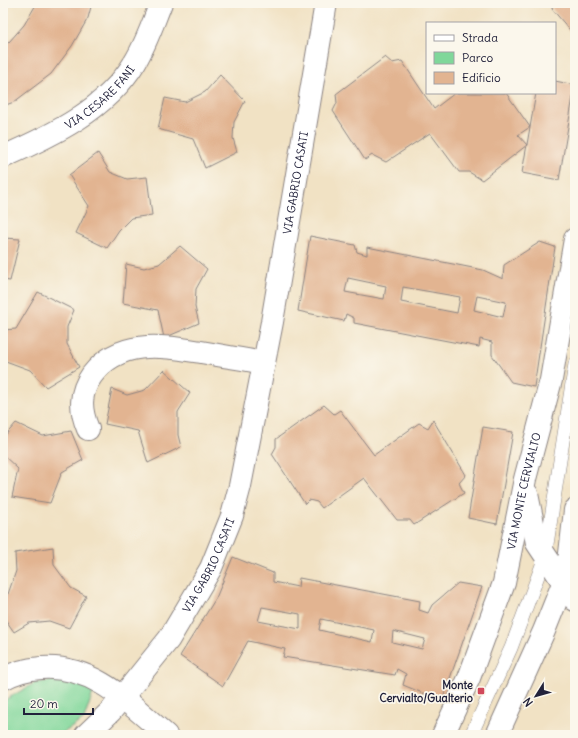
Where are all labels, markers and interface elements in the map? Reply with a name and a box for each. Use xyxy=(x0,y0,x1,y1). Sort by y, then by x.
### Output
legend xyxy=(426,22,556,94)
text: Strada xyxy=(462,30,498,45)
text: Parco xyxy=(462,50,494,65)
street label: VIA CESARE FANI xyxy=(62,63,138,132)
text: Edificio xyxy=(462,70,501,85)
street label: VIA GABRIO CASATI xyxy=(280,130,311,235)
street label: VIA MONTE CERVIALTO xyxy=(504,431,544,551)
street label: VIA GABRIO CASATI xyxy=(179,516,238,615)
north arrow xyxy=(516,676,556,716)
place label: Monte Cervialto/Gualterio xyxy=(379,678,473,705)
marker: Monte Cervialto/Gualterio xyxy=(476,686,486,696)
scale bar xyxy=(24,690,93,716)
text: N xyxy=(520,695,536,709)
text: 20 m xyxy=(30,696,58,711)

